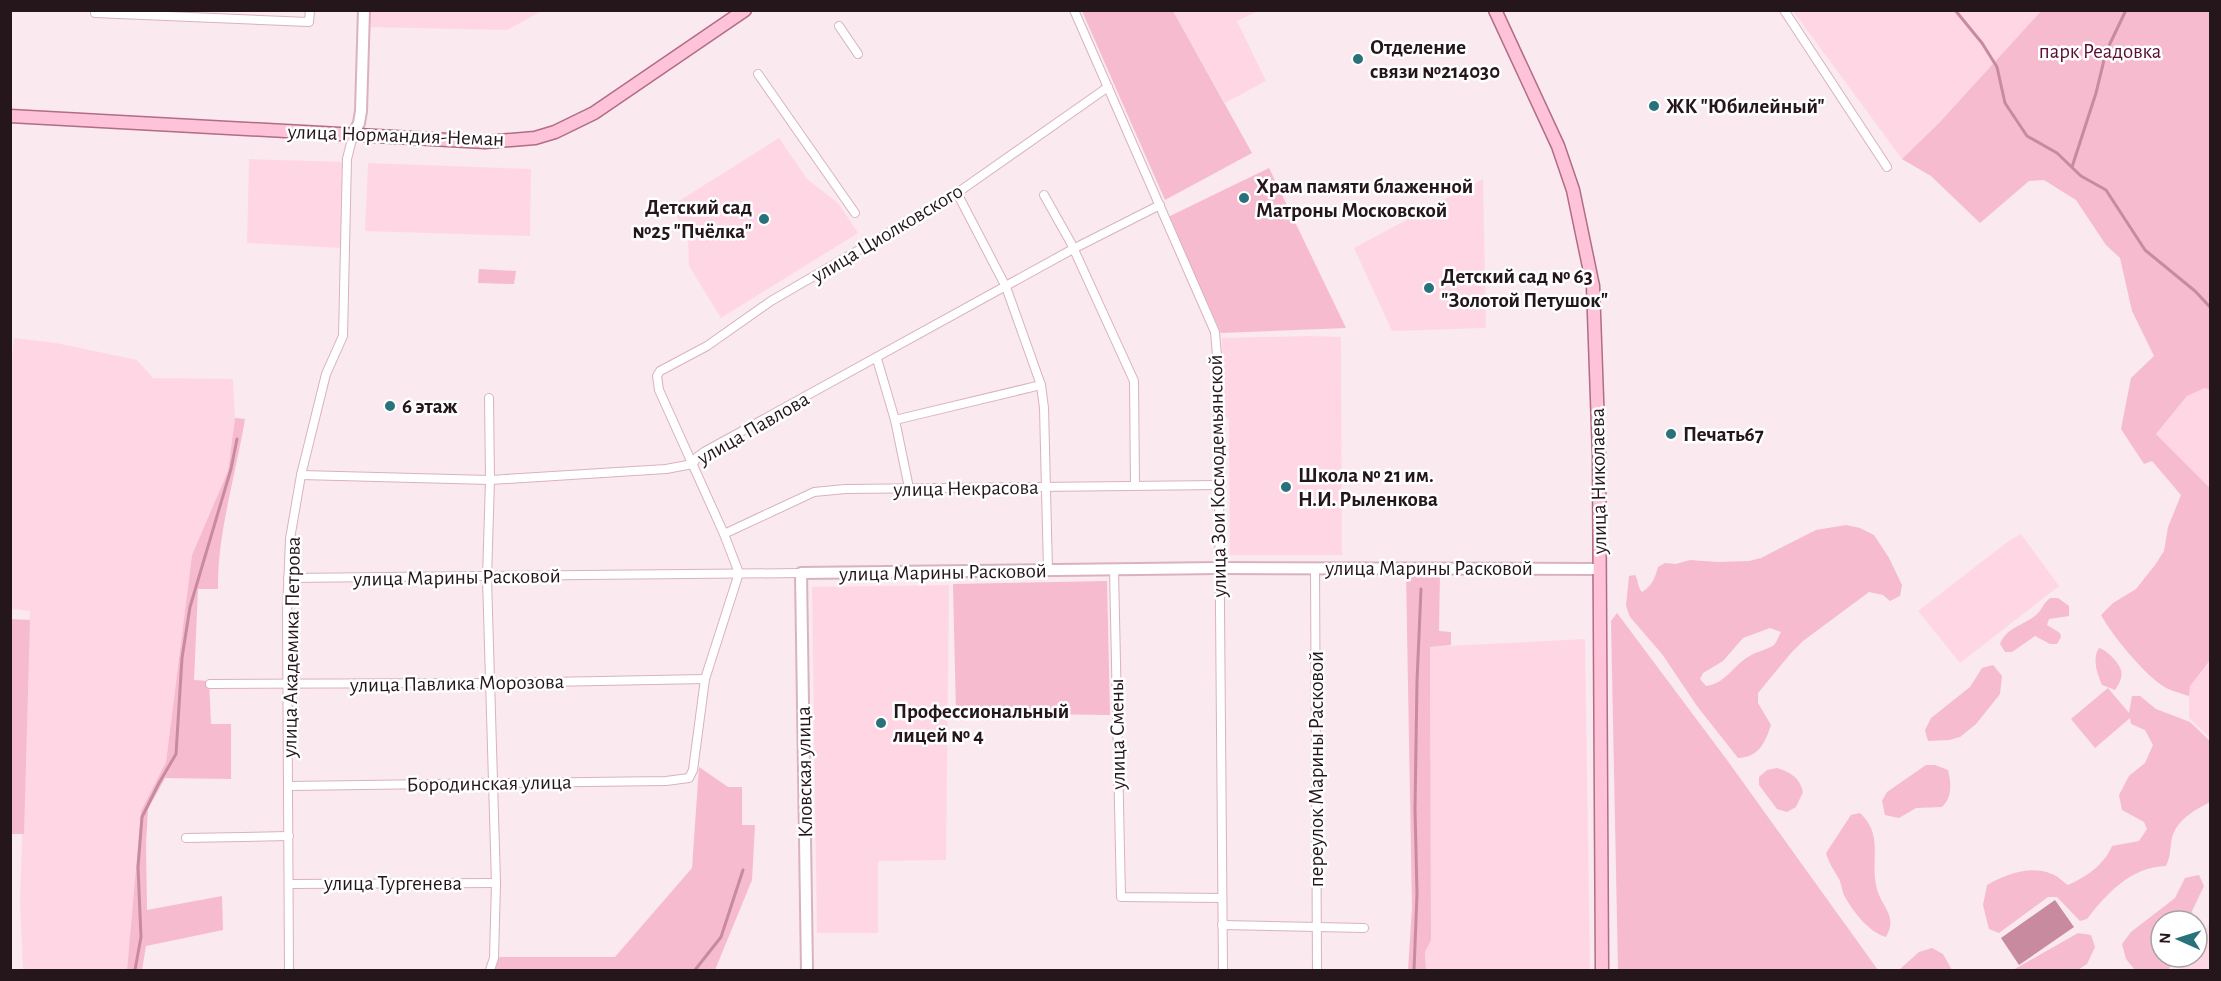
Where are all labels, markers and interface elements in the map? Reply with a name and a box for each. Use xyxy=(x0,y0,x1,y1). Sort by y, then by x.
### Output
place label: Отделение связи №214030 xyxy=(1370,37,1500,82)
park label: парк Реадовка xyxy=(2039,41,2162,62)
marker: Отделение связи №214030 xyxy=(1351,52,1365,66)
place label: ЖК "Юбилейный" xyxy=(1666,96,1825,117)
marker: ЖК "Юбилейный" xyxy=(1647,99,1661,113)
street label: улица Нормандия-Неман xyxy=(286,121,505,150)
place label: Храм памяти блаженной Матроны Московской xyxy=(1256,176,1473,221)
street label: улица Циолковского xyxy=(807,180,966,287)
marker: Храм памяти блаженной Матроны Московской xyxy=(1237,191,1251,205)
place label: Детский сад №25 "Пчёлка" xyxy=(632,197,752,242)
marker: Детский сад №25 "Пчёлка" xyxy=(757,212,771,226)
place label: Детский сад № 63 "Золотой Петушок" xyxy=(1441,266,1608,311)
marker: Детский сад № 63 "Золотой Петушок" xyxy=(1422,281,1436,295)
street label: улица Зои Космодемьянской xyxy=(1205,354,1230,599)
street label: улица Павлова xyxy=(693,388,813,469)
place label: 6 этаж xyxy=(402,396,458,417)
marker: 6 этаж xyxy=(383,399,397,413)
street label: улица Николаева xyxy=(1587,407,1610,556)
place label: Печать67 xyxy=(1683,424,1764,445)
marker: Печать67 xyxy=(1664,427,1678,441)
place label: Школа № 21 им. Н.И. Рыленкова xyxy=(1298,465,1438,510)
street label: улица Некрасова xyxy=(892,477,1039,500)
marker: Школа № 21 им. Н.И. Рыленкова xyxy=(1279,480,1293,494)
street label: улица Академика Петрова xyxy=(279,536,304,759)
street label: улица Марины Расковой xyxy=(1324,558,1533,579)
street label: улица Марины Расковой xyxy=(838,560,1047,585)
street label: улица Марины Расковой xyxy=(352,565,561,590)
street label: переулок Марины Расковой xyxy=(1306,651,1327,887)
street label: улица Павлика Морозова xyxy=(349,671,565,696)
street label: улица Смены xyxy=(1106,678,1129,791)
place label: Профессиональный лицей № 4 xyxy=(893,701,1069,746)
street label: Кловская улица xyxy=(793,705,816,838)
marker: Профессиональный лицей № 4 xyxy=(874,716,888,730)
street label: Бородинская улица xyxy=(406,772,572,795)
street label: улица Тургенева xyxy=(323,873,462,894)
north arrow xyxy=(2149,909,2209,969)
text: N xyxy=(2157,932,2173,944)

